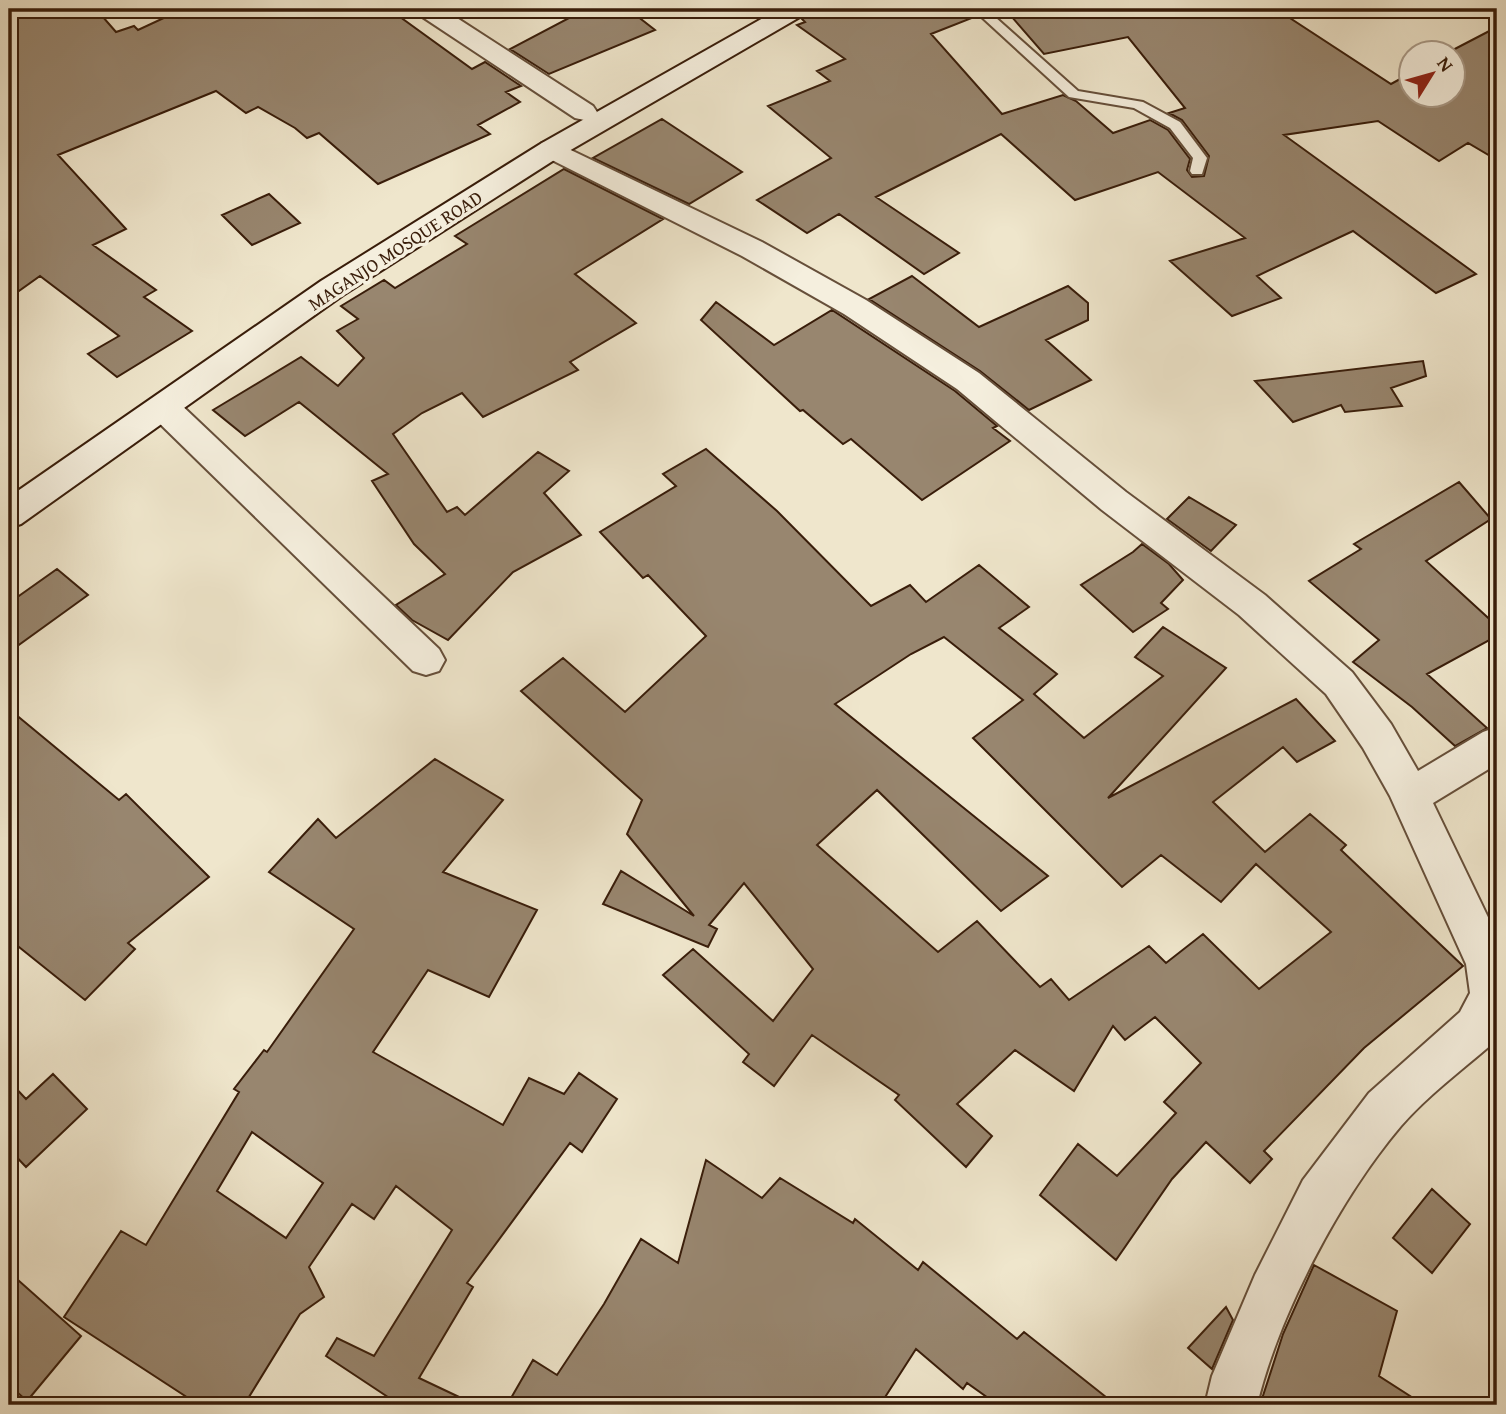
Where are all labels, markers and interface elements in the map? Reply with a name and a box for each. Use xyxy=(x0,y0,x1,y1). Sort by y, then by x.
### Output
north arrow xyxy=(1398,38,1468,108)
text: N xyxy=(1431,50,1461,78)
street label: MAGANJO MOSQUE ROAD xyxy=(302,183,488,317)

